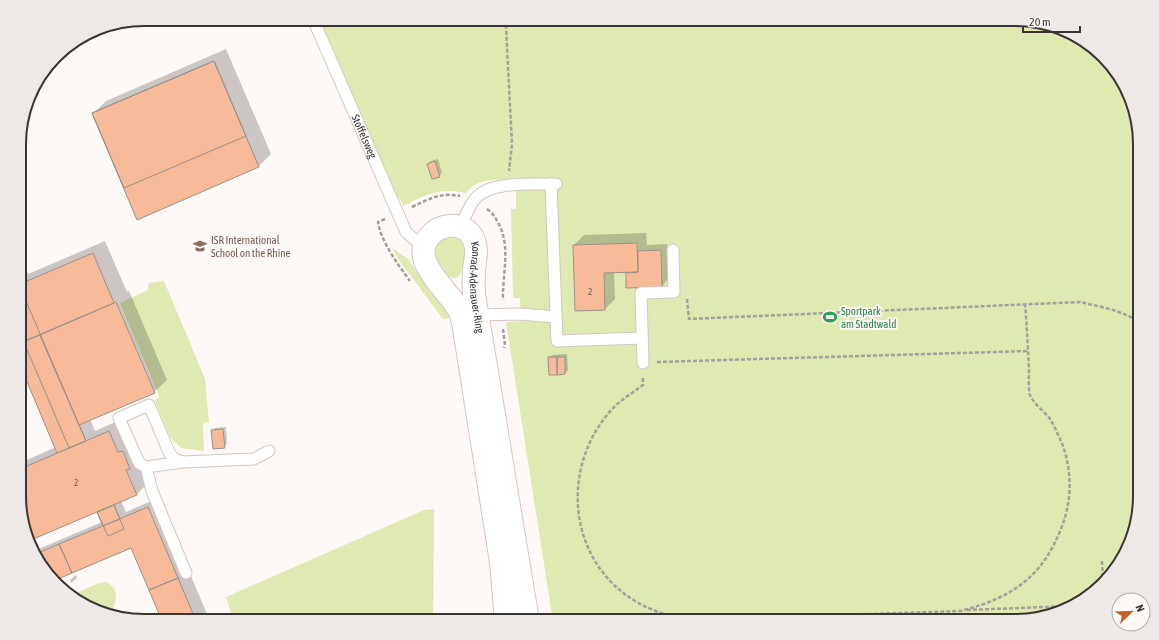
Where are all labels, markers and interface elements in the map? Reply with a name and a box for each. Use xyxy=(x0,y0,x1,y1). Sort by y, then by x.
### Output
scale bar xyxy=(1023,8,1080,34)
text: 20 m xyxy=(1029,15,1051,29)
street label: Stoffelsweg xyxy=(349,112,379,160)
place label: ISR International School on the Rhine xyxy=(211,234,291,259)
school or university icon: ISR International School on the Rhine xyxy=(192,238,208,254)
street label: Konrad-Adenauer-Ring xyxy=(467,240,486,334)
house number: 2 xyxy=(588,287,592,297)
place label: Sportpark am Stadtwald xyxy=(841,305,896,330)
sports icon: Sportpark am Stadtwald xyxy=(822,309,838,325)
house number: 2 xyxy=(74,478,78,488)
north arrow xyxy=(1111,592,1151,632)
text: N xyxy=(1133,603,1147,613)

